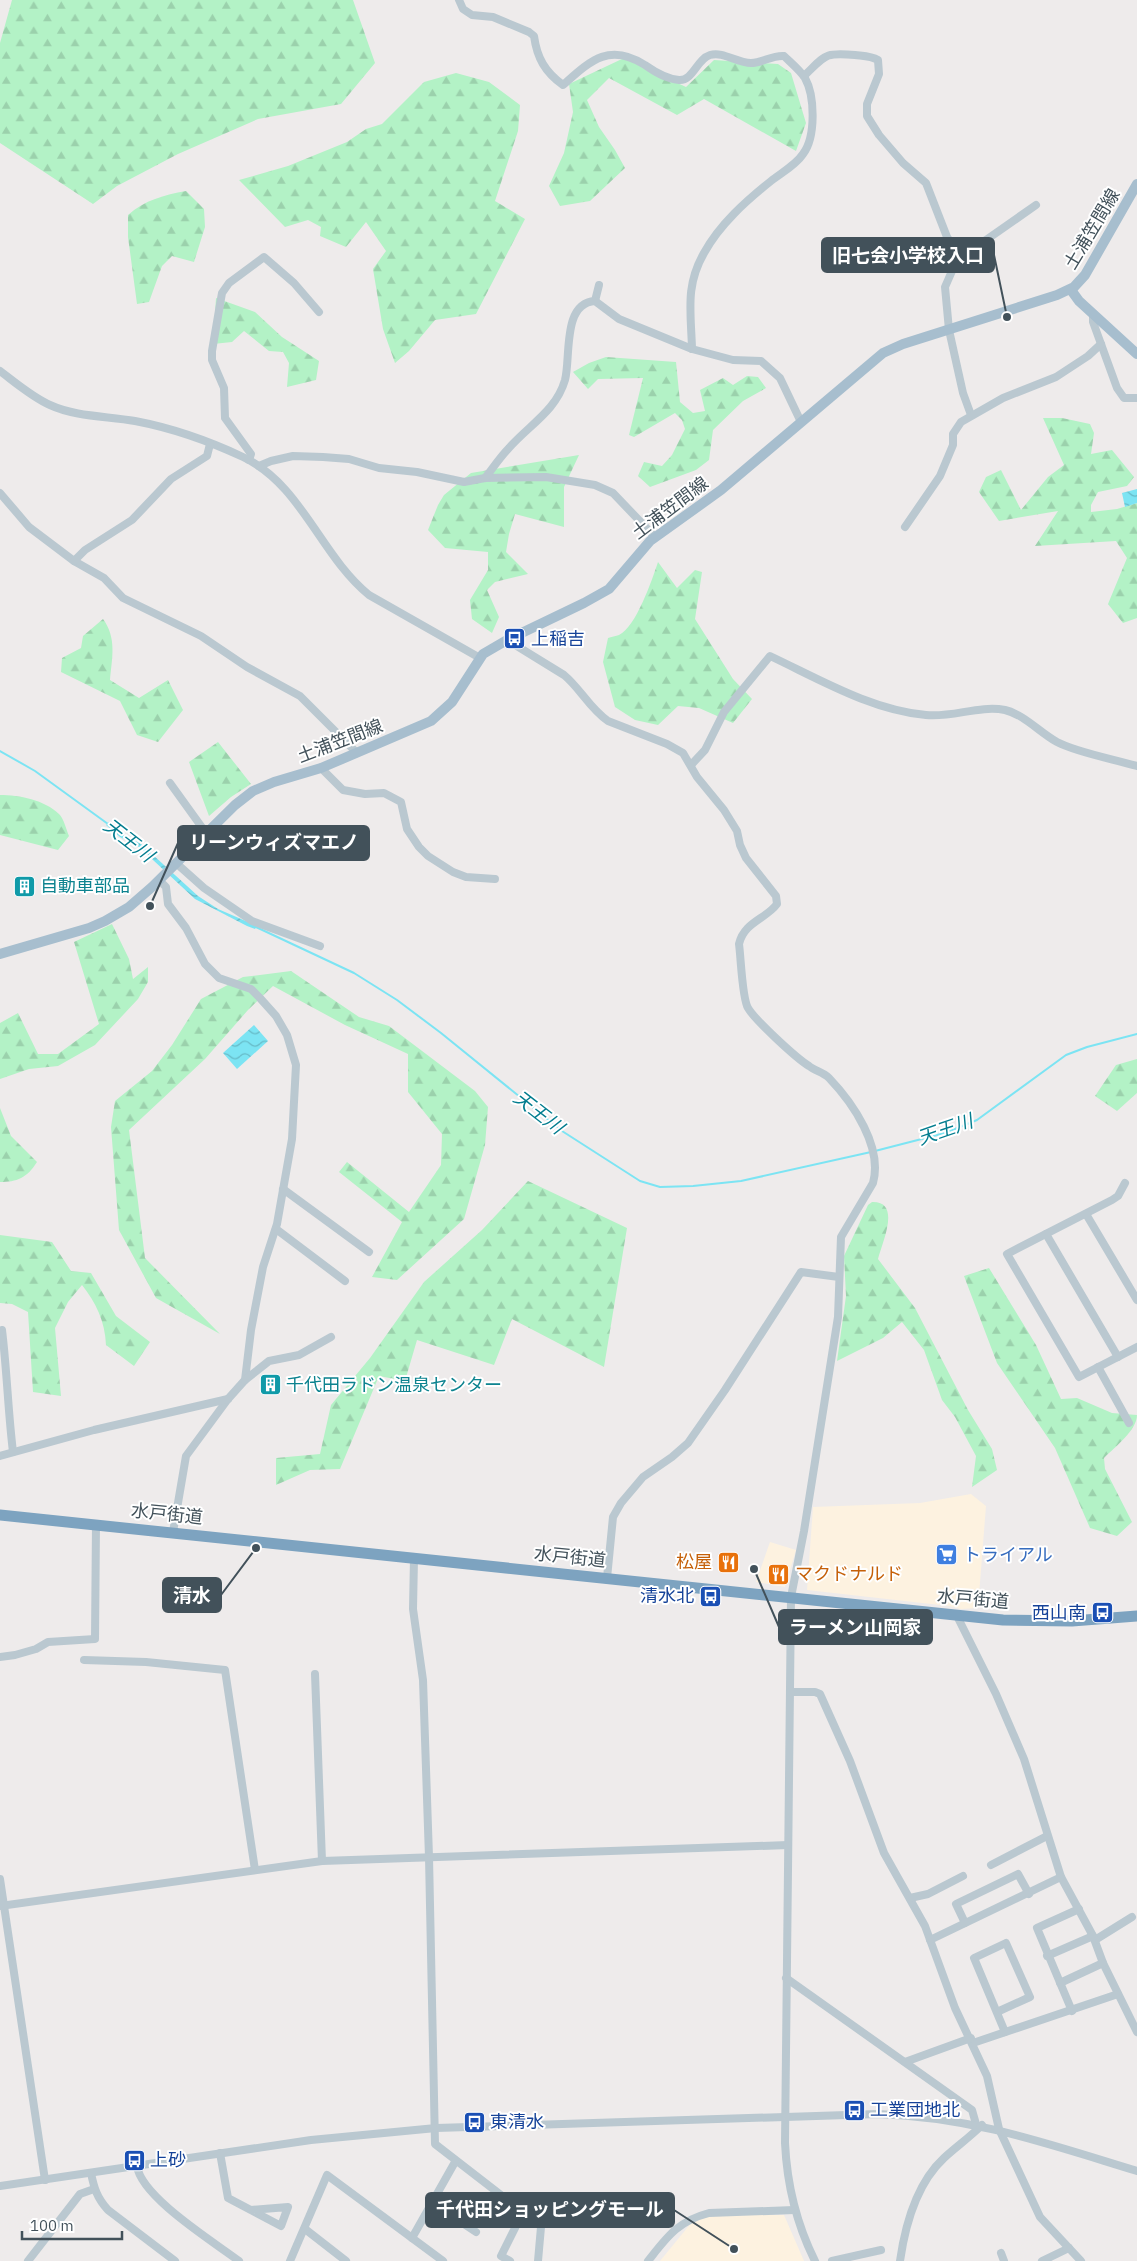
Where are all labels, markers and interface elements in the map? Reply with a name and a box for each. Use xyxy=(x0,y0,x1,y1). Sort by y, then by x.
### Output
street label: 土浦笠間線 xyxy=(1059,184,1125,273)
callout: 旧七会小学校入口 xyxy=(822,238,994,272)
text: 旧七会小学校入口 xyxy=(832,243,984,267)
street label: 土浦笠間線 xyxy=(627,471,713,544)
bus stop icon: 上稲吉 xyxy=(503,627,527,651)
place label: 上稲吉 xyxy=(531,627,585,650)
street label: 土浦笠間線 xyxy=(294,714,386,767)
water label: 天王川 xyxy=(99,813,160,868)
callout: リーンウィズマエノ xyxy=(178,826,369,860)
text: リーンウィズマエノ xyxy=(189,830,359,854)
building icon: 自動車部品 xyxy=(12,874,36,898)
place label: 自動車部品 xyxy=(40,874,130,897)
water label: 天王川 xyxy=(509,1085,570,1140)
water label: 天王川 xyxy=(914,1108,978,1150)
building icon: 千代田ラドン温泉センター xyxy=(258,1373,282,1397)
place label: 千代田ラドン温泉センター xyxy=(286,1373,502,1396)
street label: 水戸街道 xyxy=(130,1498,204,1529)
street label: 水戸街道 xyxy=(533,1541,607,1572)
supermarket icon: トライアル xyxy=(935,1543,959,1567)
place label: トライアル xyxy=(963,1543,1053,1566)
place label: 松屋 xyxy=(676,1550,712,1573)
restaurant icon: 松屋 xyxy=(716,1550,740,1574)
restaurant icon: マクドナルド xyxy=(767,1562,791,1586)
place label: マクドナルド xyxy=(795,1562,903,1585)
callout: 清水 xyxy=(163,1578,221,1612)
text: 清水 xyxy=(173,1583,211,1607)
place label: 清水北 xyxy=(640,1584,694,1607)
bus stop icon: 清水北 xyxy=(698,1584,722,1608)
street label: 水戸街道 xyxy=(936,1584,1010,1613)
place label: 西山南 xyxy=(1032,1601,1086,1624)
bus stop icon: 西山南 xyxy=(1090,1601,1114,1625)
callout: ラーメン山岡家 xyxy=(779,1610,932,1644)
text: ラーメン山岡家 xyxy=(789,1615,921,1639)
bus stop icon: 工業団地北 xyxy=(842,2098,866,2122)
place label: 工業団地北 xyxy=(870,2098,960,2121)
bus stop icon: 東清水 xyxy=(462,2110,486,2134)
place label: 東清水 xyxy=(490,2110,544,2133)
bus stop icon: 上砂 xyxy=(122,2148,146,2172)
place label: 上砂 xyxy=(150,2148,186,2171)
callout: 千代田ショッピングモール xyxy=(426,2193,674,2227)
text: 千代田ショッピングモール xyxy=(436,2197,664,2221)
scale bar xyxy=(22,2208,122,2240)
text: 100 m xyxy=(30,2216,74,2235)

